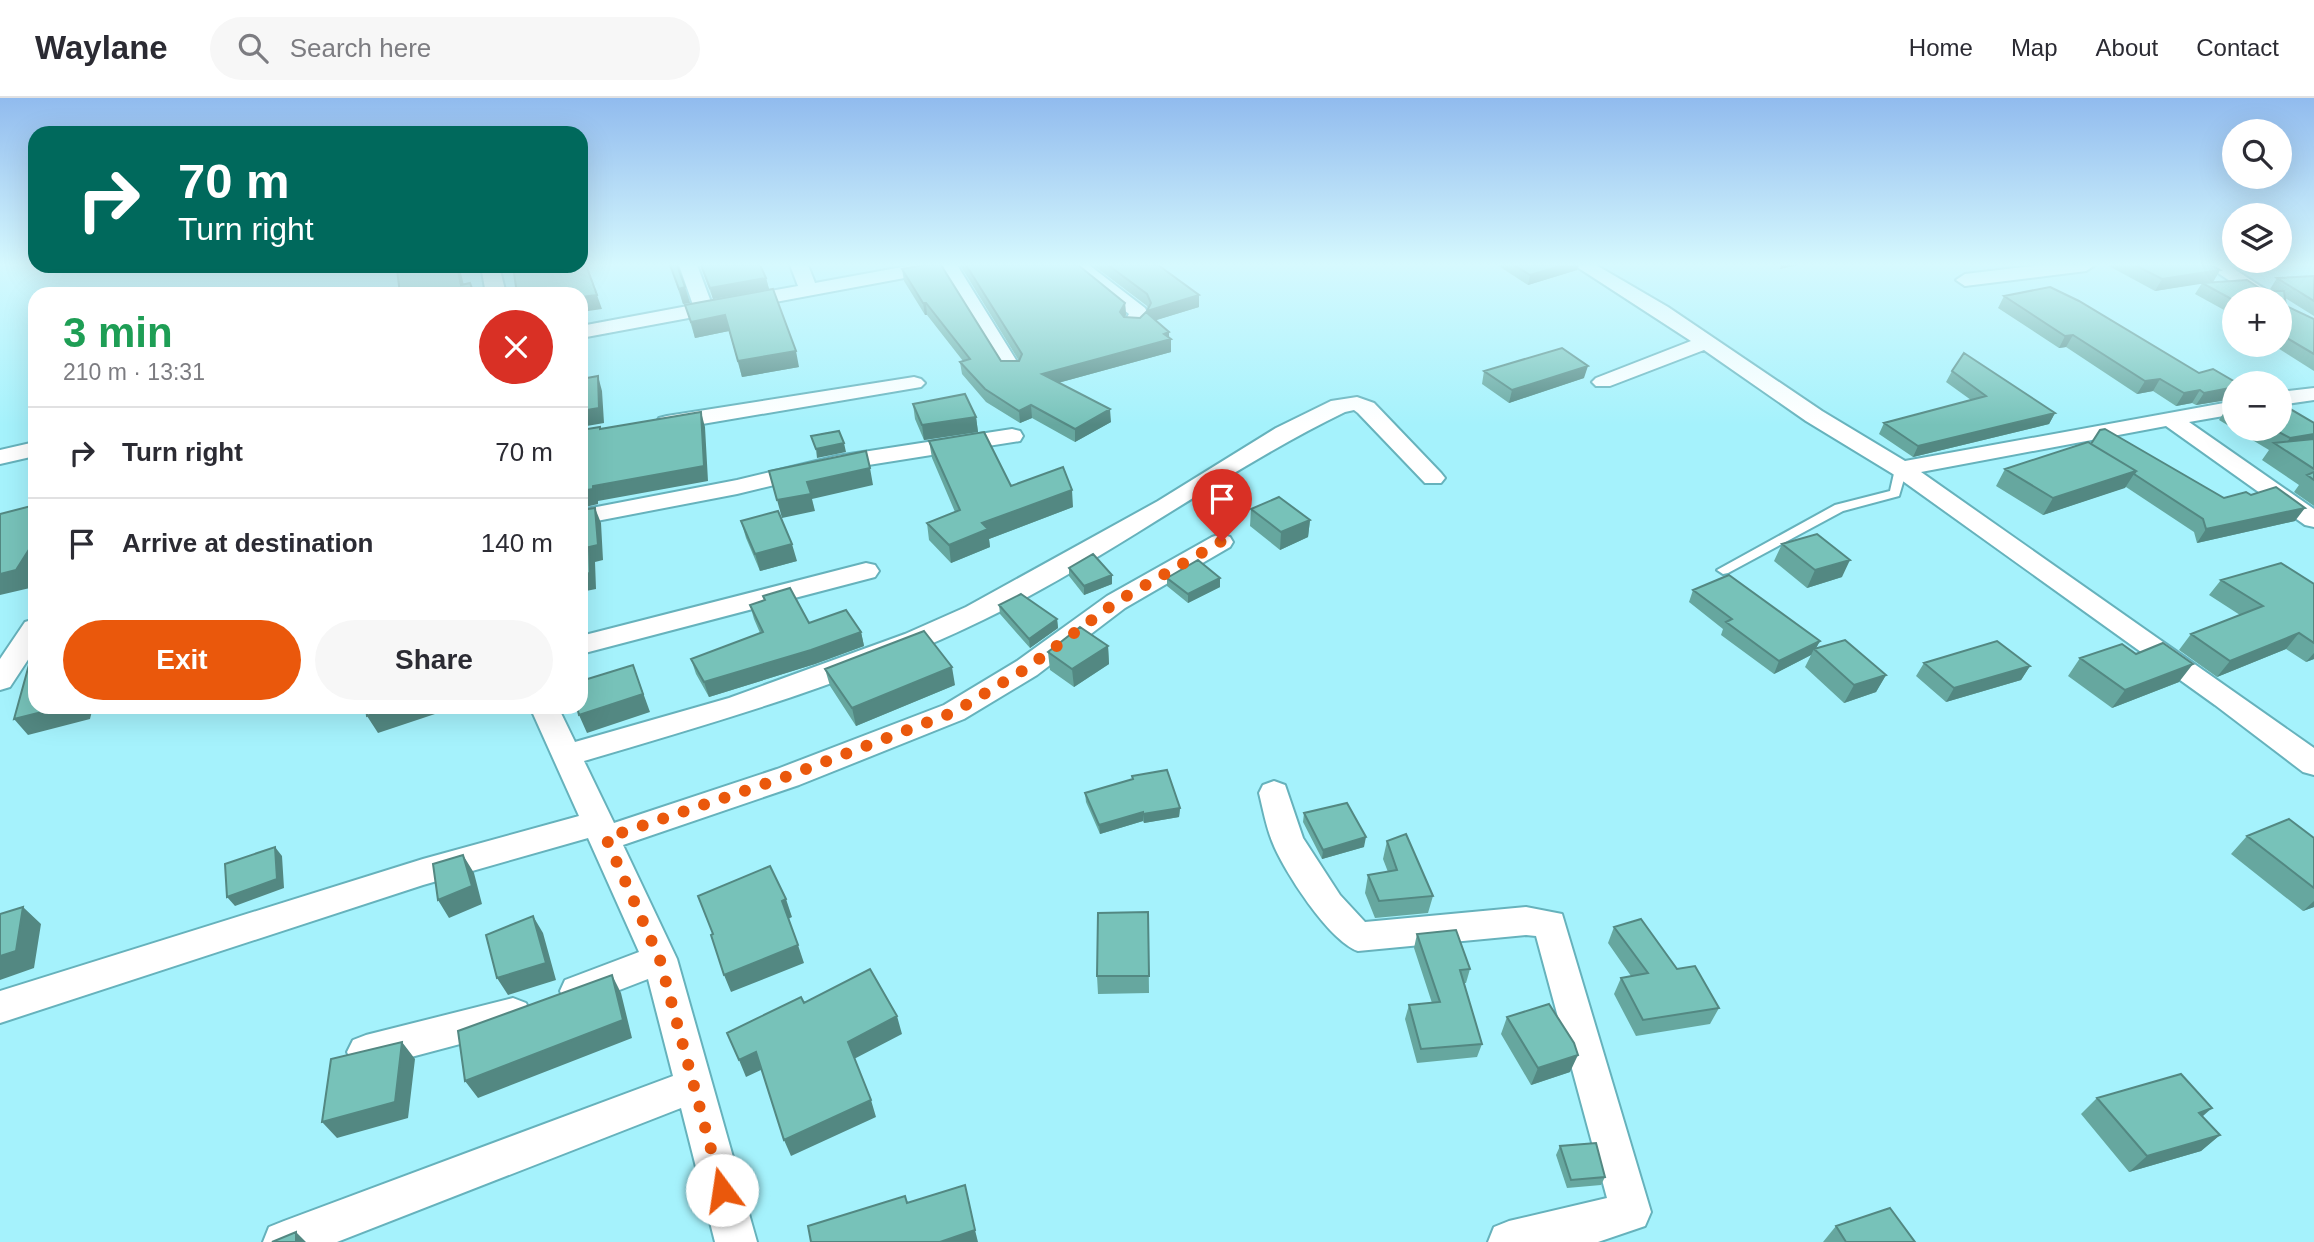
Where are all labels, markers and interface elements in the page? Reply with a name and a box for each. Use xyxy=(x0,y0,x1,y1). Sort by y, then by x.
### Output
search box xyxy=(210,17,700,80)
text: Waylane xyxy=(35,29,168,66)
icon: search xyxy=(234,29,272,67)
text: Search here xyxy=(290,33,431,63)
text: Home xyxy=(1909,34,1973,61)
text: Map xyxy=(2011,34,2058,61)
text: About xyxy=(2096,34,2158,61)
text: Contact xyxy=(2196,34,2279,61)
map controls xyxy=(2222,119,2292,441)
button: search xyxy=(2222,119,2292,189)
icon: right xyxy=(63,154,154,245)
text: 70 m xyxy=(178,154,290,208)
button: layers xyxy=(2222,203,2292,273)
text: Turn right xyxy=(178,211,314,247)
button: + xyxy=(2222,287,2292,357)
text: 3 min xyxy=(63,309,173,356)
button: close xyxy=(479,310,553,384)
text: 210 m · 13:31 xyxy=(63,359,205,385)
button: − xyxy=(2222,371,2292,441)
icon: right xyxy=(63,434,101,472)
text: Turn right xyxy=(122,437,243,467)
text: 70 m xyxy=(495,437,553,467)
pin xyxy=(1192,469,1252,541)
icon: arrive xyxy=(1203,480,1241,518)
icon: arrive xyxy=(63,525,101,563)
text: Arrive at destination xyxy=(122,528,373,558)
text: 140 m xyxy=(481,528,553,558)
button: Exit xyxy=(63,620,301,700)
button: Share xyxy=(315,620,553,700)
position arrow xyxy=(685,1153,759,1227)

